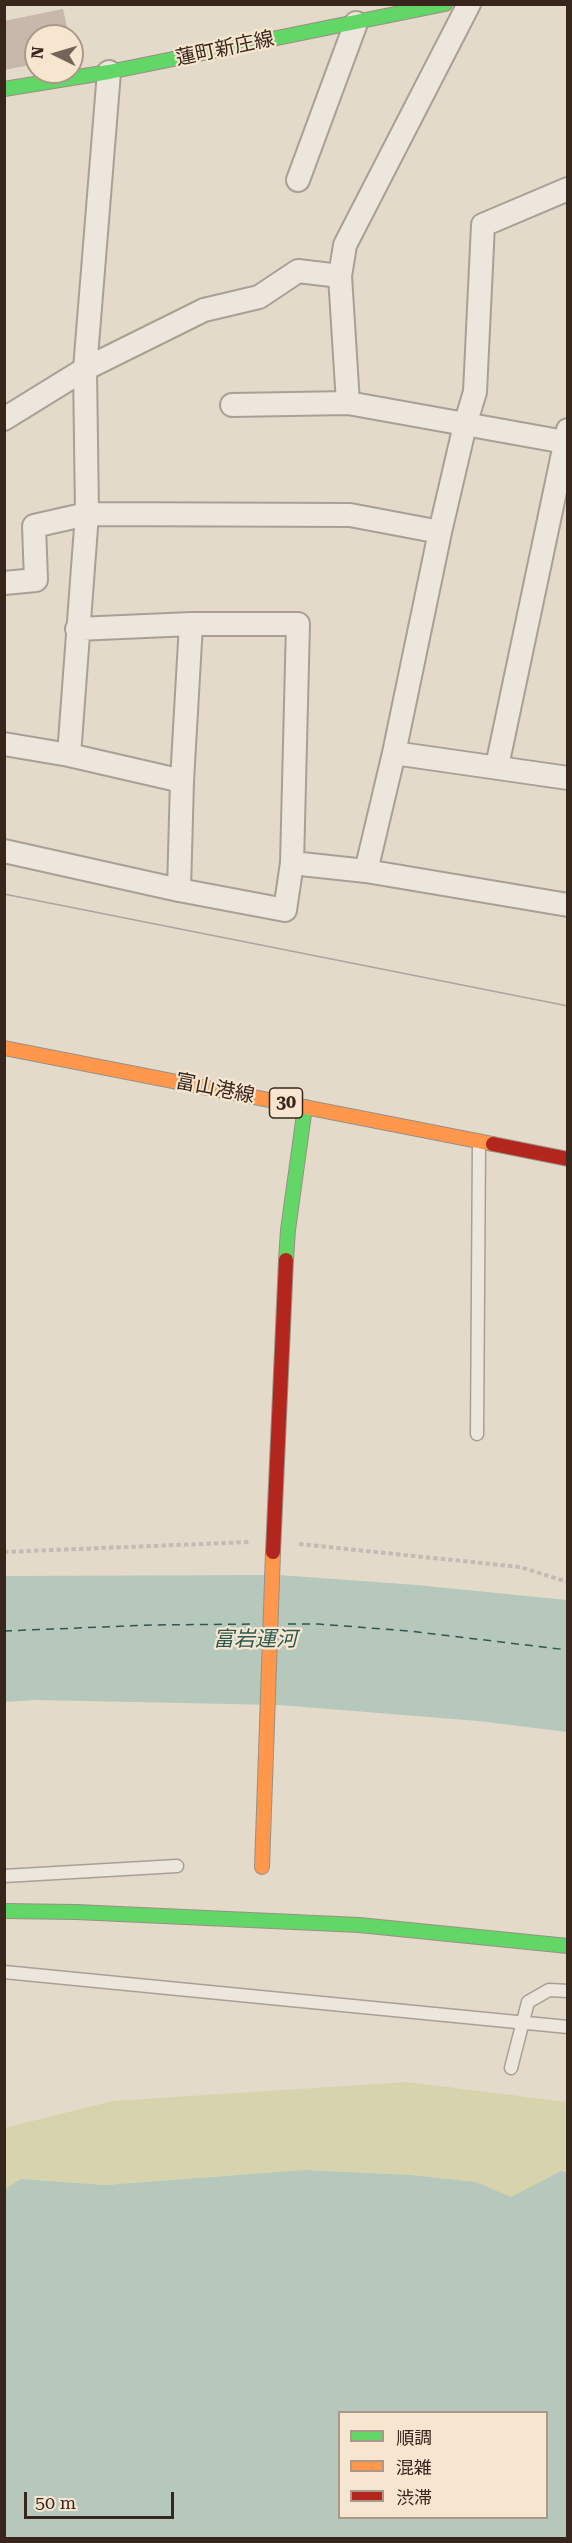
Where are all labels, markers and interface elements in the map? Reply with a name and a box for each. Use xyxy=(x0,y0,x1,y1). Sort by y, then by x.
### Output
north arrow xyxy=(24,24,84,84)
street label: 蓮町新庄線 xyxy=(174,27,276,71)
text: N xyxy=(28,46,48,60)
street label: 富山港線 xyxy=(173,1070,257,1108)
road number: 30 xyxy=(270,1088,302,1118)
water label: 富岩運河 xyxy=(213,1627,297,1653)
legend xyxy=(338,2411,548,2519)
text: 順調 xyxy=(396,2427,432,2448)
text: 混雑 xyxy=(396,2457,432,2478)
scale bar xyxy=(27,2480,177,2518)
text: 渋滞 xyxy=(396,2487,432,2508)
text: 50 m xyxy=(35,2492,76,2513)

